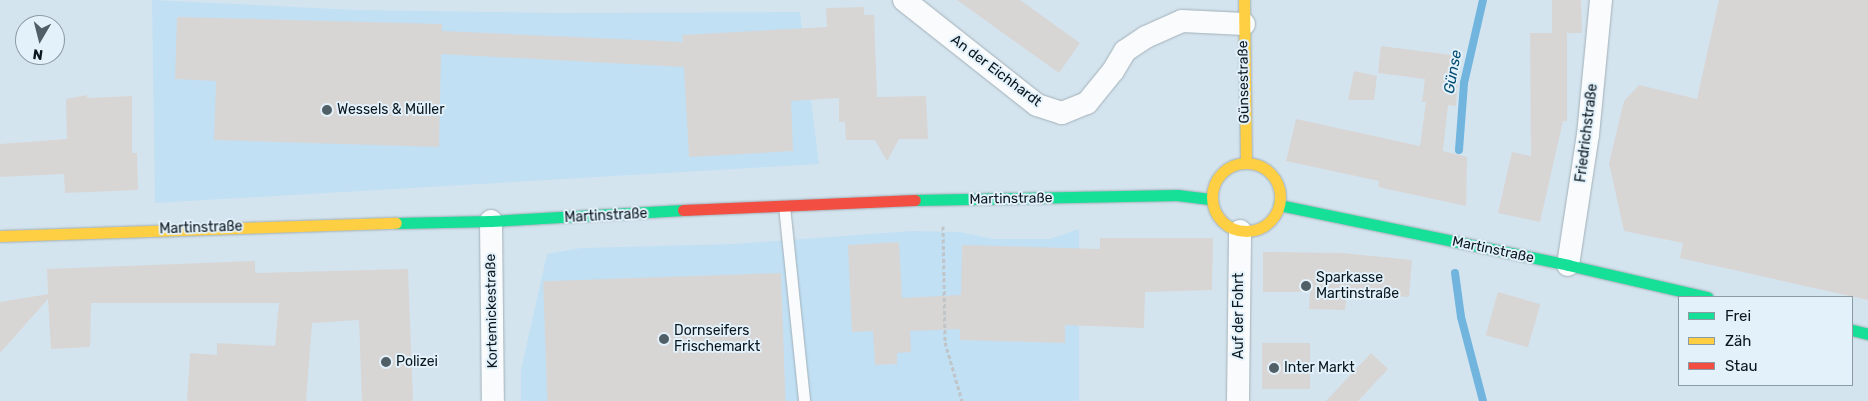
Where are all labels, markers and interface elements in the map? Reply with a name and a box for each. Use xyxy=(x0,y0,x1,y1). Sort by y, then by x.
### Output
north arrow xyxy=(15,15,65,65)
street label: An der Eichhardt xyxy=(947,31,1045,111)
street label: Günsestraße xyxy=(1235,40,1253,124)
text: N xyxy=(32,45,44,63)
water label: Günse xyxy=(1440,49,1466,95)
street label: Friedrichstraße xyxy=(1573,83,1601,183)
place label: Wessels & Müller xyxy=(337,102,445,118)
marker: Wessels & Müller xyxy=(321,104,333,116)
street label: Martinstraße xyxy=(969,190,1053,208)
street label: Martinstraße xyxy=(564,205,648,227)
street label: Martinstraße xyxy=(159,218,243,238)
street label: Martinstraße xyxy=(1451,233,1535,267)
street label: Kortemickestraße xyxy=(483,254,501,368)
place label: Sparkasse Martinstraße xyxy=(1316,270,1399,302)
street label: Auf der Fohrt xyxy=(1231,273,1247,359)
marker: Sparkasse Martinstraße xyxy=(1300,280,1312,292)
legend xyxy=(1678,296,1853,386)
text: Frei xyxy=(1725,307,1751,325)
place label: Dornseifers Frischemarkt xyxy=(674,323,760,356)
text: Zäh xyxy=(1725,332,1751,350)
marker: Dornseifers Frischemarkt xyxy=(658,333,670,345)
place label: Polizei xyxy=(396,354,438,370)
marker: Polizei xyxy=(380,356,392,368)
text: Stau xyxy=(1725,357,1758,375)
place label: Inter Markt xyxy=(1284,360,1355,376)
marker: Inter Markt xyxy=(1268,362,1280,374)

